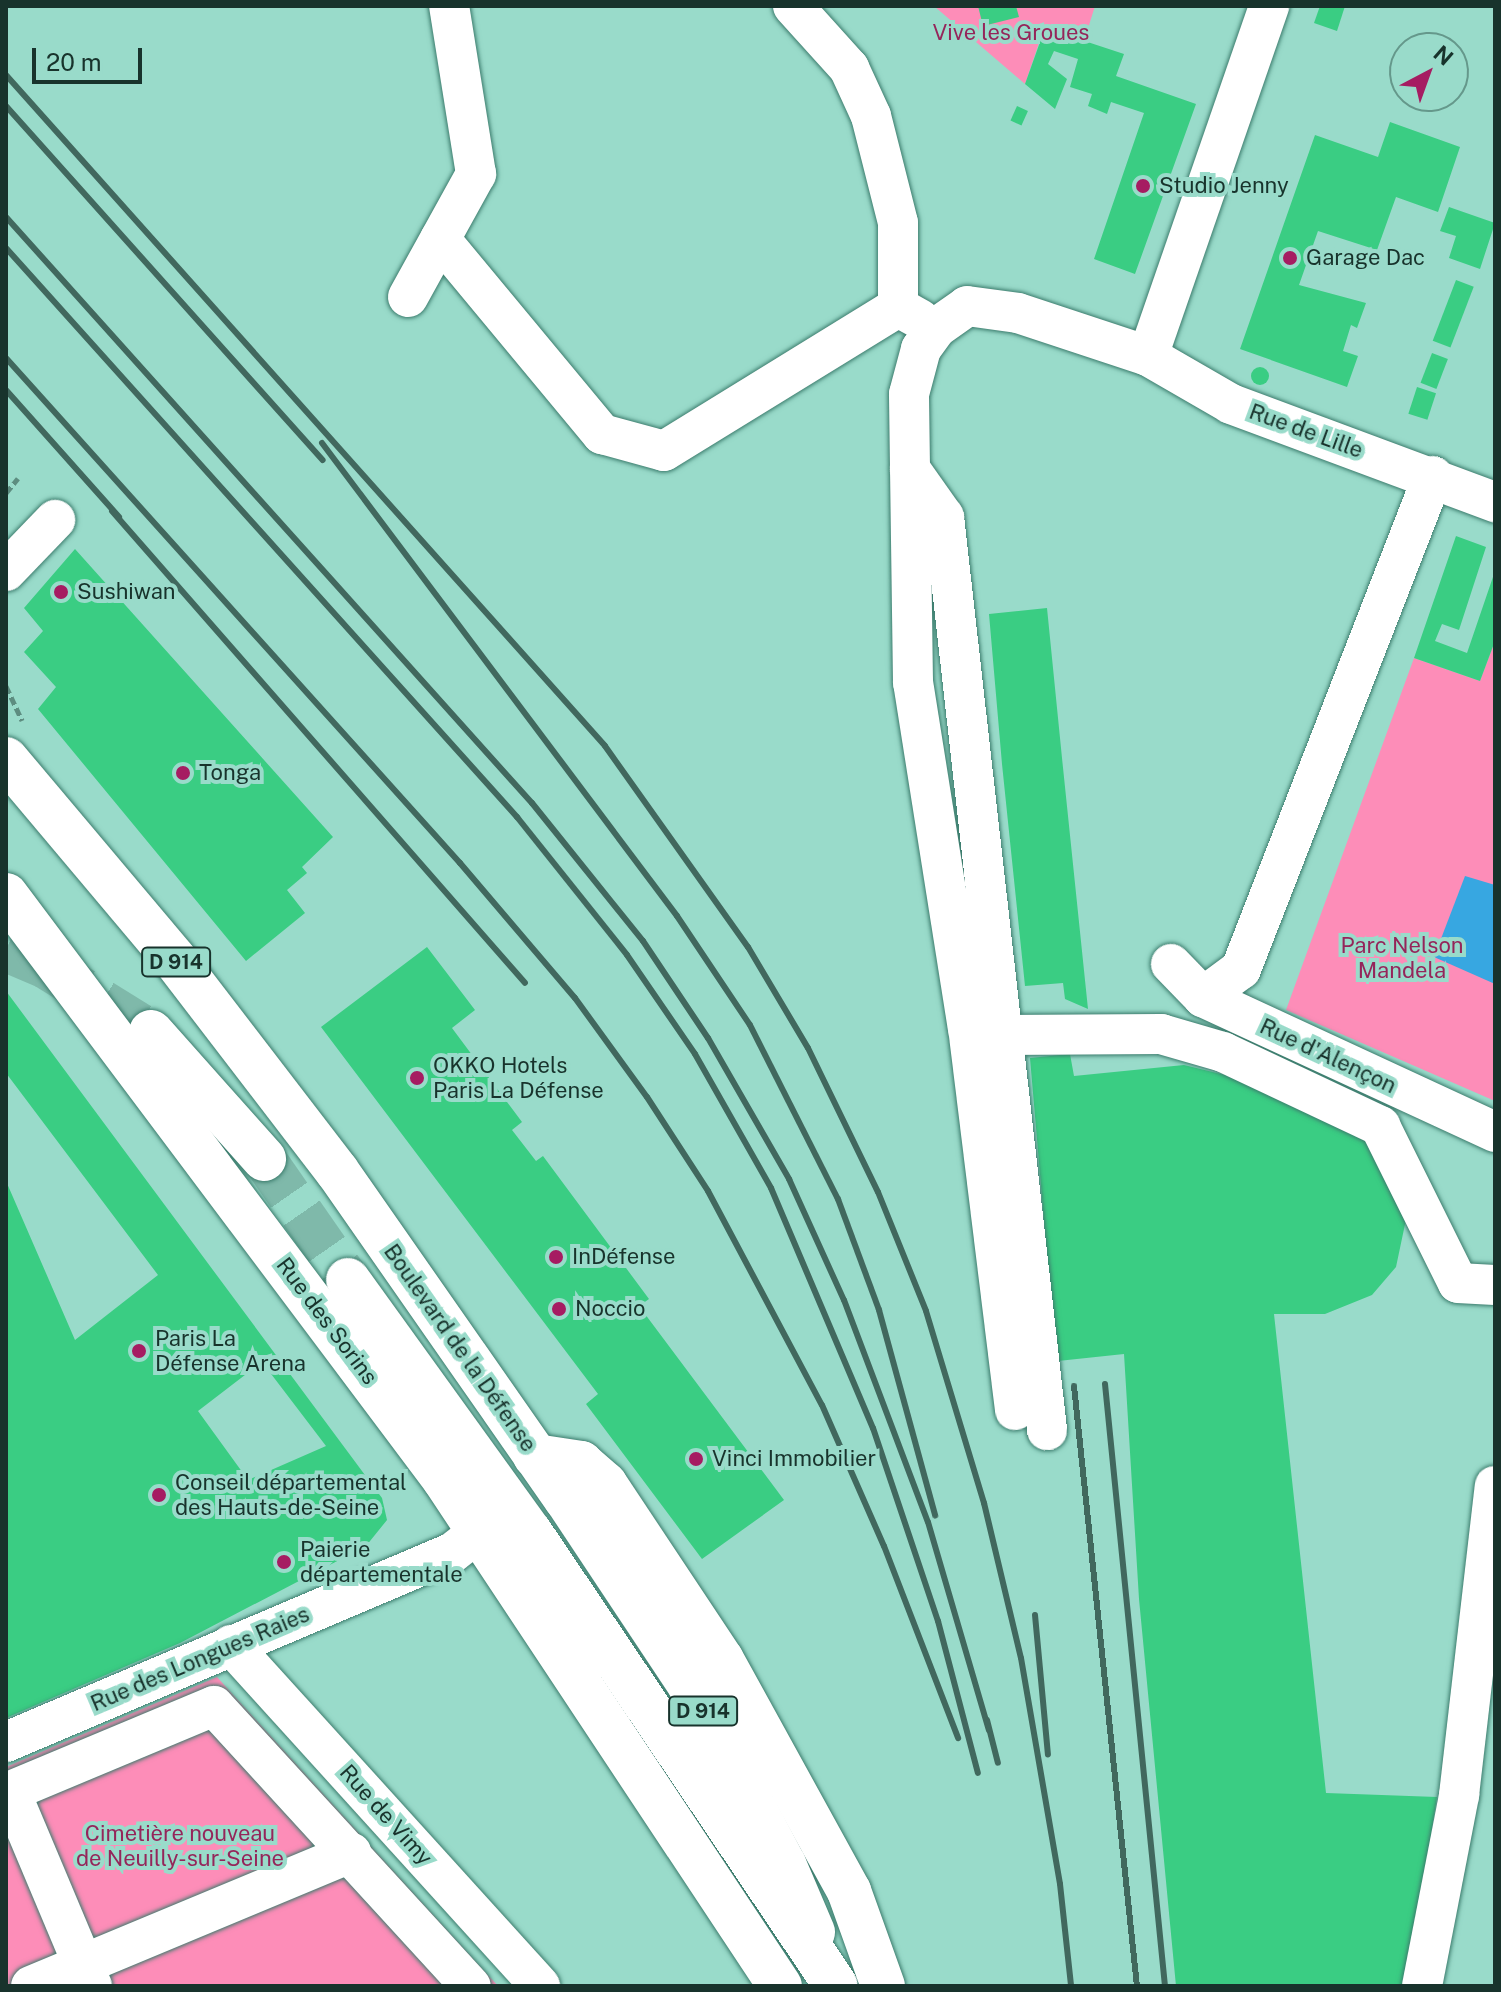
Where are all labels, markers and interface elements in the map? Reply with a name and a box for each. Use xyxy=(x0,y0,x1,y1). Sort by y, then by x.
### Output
park label: Vive les Groues xyxy=(932,20,1090,46)
scale bar xyxy=(36,32,146,82)
north arrow xyxy=(1389,32,1469,112)
text: N xyxy=(1428,40,1458,71)
text: 20 m xyxy=(46,48,102,76)
place label: Studio Jenny xyxy=(1159,173,1289,199)
marker: Studio Jenny xyxy=(1134,177,1152,195)
place label: Garage Dac xyxy=(1306,245,1425,271)
marker: Garage Dac xyxy=(1281,249,1299,267)
street label: Rue de Lille xyxy=(1245,398,1367,464)
place label: Sushiwan xyxy=(77,579,176,605)
marker: Sushiwan xyxy=(52,583,70,601)
place label: Tonga xyxy=(199,760,261,786)
marker: Tonga xyxy=(174,764,192,782)
park label: Parc Nelson Mandela xyxy=(1340,932,1464,984)
road number: D 914 xyxy=(140,946,212,978)
street label: Rue d'Alençon xyxy=(1256,1013,1400,1099)
place label: OKKO Hotels Paris La Défense xyxy=(433,1052,604,1104)
marker: OKKO Hotels Paris La Défense xyxy=(408,1069,426,1087)
street label: Boulevard de la Défense xyxy=(378,1239,542,1457)
place label: InDéfense xyxy=(572,1244,675,1270)
marker: InDéfense xyxy=(547,1248,565,1266)
street label: Rue des Sorins xyxy=(271,1252,383,1390)
place label: Noccio xyxy=(575,1296,645,1322)
marker: Noccio xyxy=(550,1300,568,1318)
place label: Paris La Défense Arena xyxy=(155,1325,306,1376)
marker: Paris La Défense Arena xyxy=(130,1342,148,1360)
place label: Vinci Immobilier xyxy=(712,1446,876,1472)
marker: Vinci Immobilier xyxy=(687,1450,705,1468)
place label: Conseil départemental des Hauts-de-Seine xyxy=(175,1469,407,1520)
marker: Conseil départemental des Hauts-de-Seine xyxy=(150,1486,168,1504)
place label: Paierie départementale xyxy=(300,1536,463,1588)
marker: Paierie départementale xyxy=(275,1553,293,1571)
street label: Rue des Longues Raies xyxy=(86,1601,314,1717)
road number: D 914 xyxy=(667,1695,739,1727)
street label: Rue de Vimy xyxy=(334,1759,438,1871)
park label: Cimetière nouveau de Neuilly-sur-Seine xyxy=(76,1820,284,1872)

